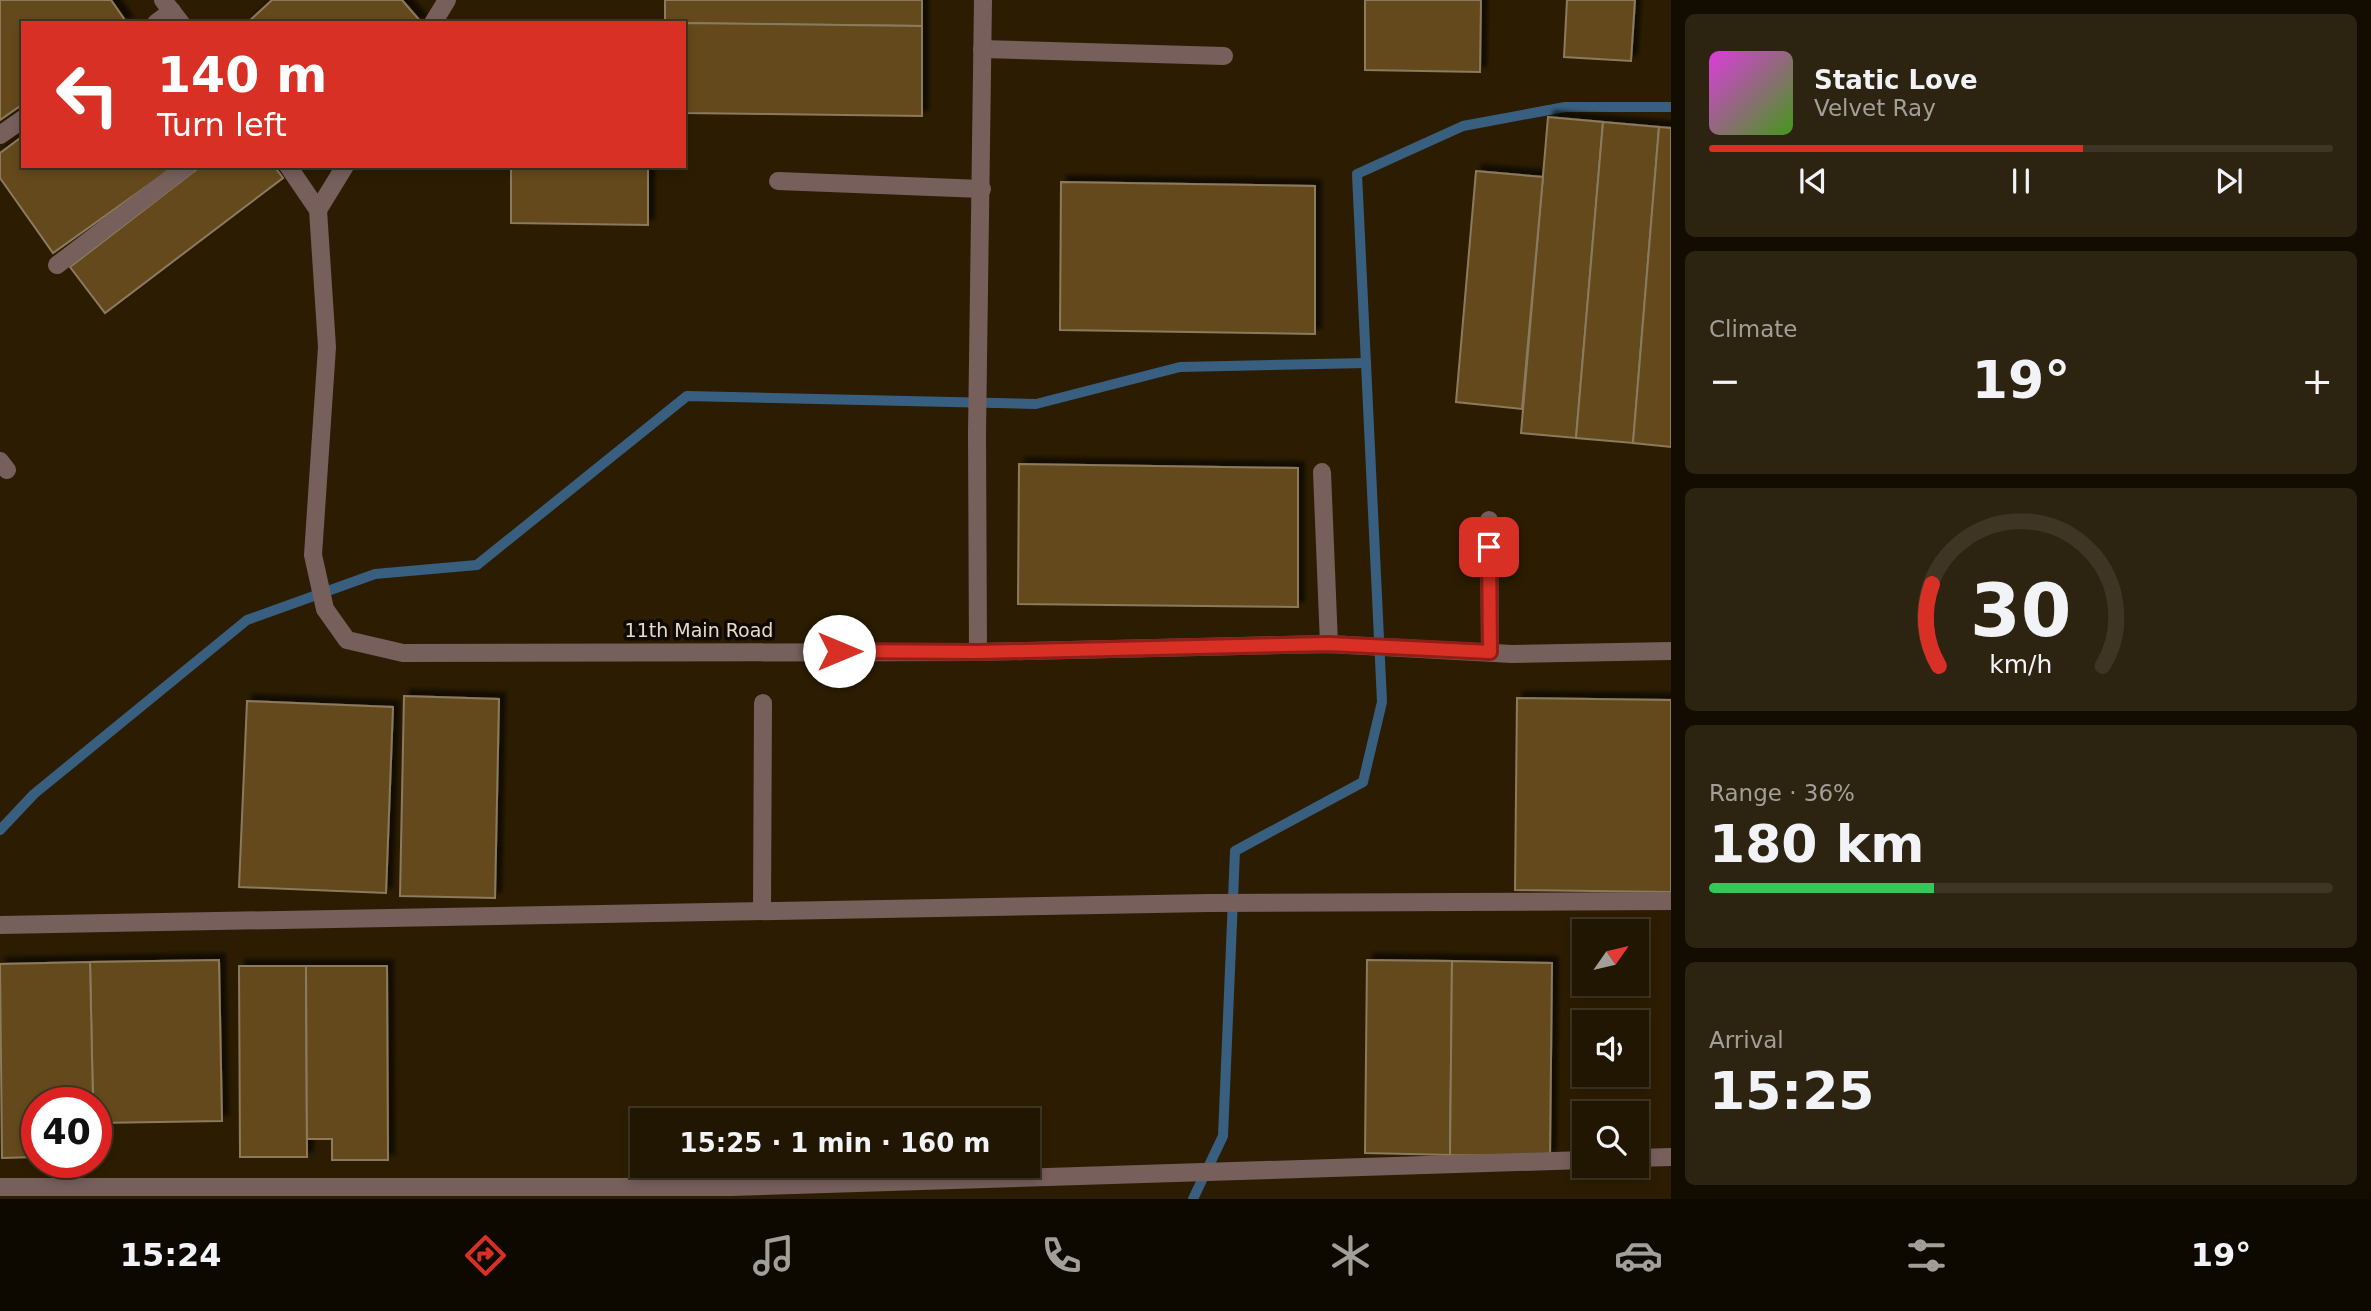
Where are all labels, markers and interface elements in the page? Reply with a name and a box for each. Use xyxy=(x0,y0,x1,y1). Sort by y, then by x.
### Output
text: 140 m xyxy=(157,47,327,104)
icon: left xyxy=(42,49,133,140)
text: Static Love xyxy=(1814,65,1978,95)
text: Velvet Ray xyxy=(1814,95,1936,121)
text: Turn left xyxy=(157,106,287,144)
icon: previous xyxy=(1794,162,1832,200)
icon: pause xyxy=(2002,162,2040,200)
icon: next xyxy=(2210,162,2248,200)
text: Climate xyxy=(1709,316,1798,342)
text: 19° xyxy=(1972,350,2070,410)
text: − xyxy=(1709,359,1741,403)
text: + xyxy=(2301,359,2333,403)
pin xyxy=(1459,517,1519,577)
icon: arrive xyxy=(1470,528,1508,566)
text: 30 xyxy=(1970,568,2072,653)
position arrow xyxy=(802,614,876,688)
street label: 11th Main Road xyxy=(625,619,773,641)
text: km/h xyxy=(1989,649,2053,678)
text: Range · 36% xyxy=(1709,780,1855,806)
text: 180 km xyxy=(1709,814,1924,874)
north arrow xyxy=(1572,919,1648,996)
map controls xyxy=(1572,919,1649,1178)
button: sound xyxy=(1572,1010,1649,1087)
text: Arrival xyxy=(1709,1027,1784,1053)
text: 15:25 xyxy=(1709,1061,1875,1121)
speed limit sign: 40 xyxy=(21,1087,112,1178)
button: search xyxy=(1572,1101,1649,1178)
text: 15:25 · 1 min · 160 m xyxy=(680,1128,990,1158)
icon: directions xyxy=(461,1231,510,1280)
icon: music xyxy=(749,1231,798,1280)
icon: phone xyxy=(1037,1231,1086,1280)
icon: climate xyxy=(1326,1231,1375,1280)
icon: car xyxy=(1614,1231,1663,1280)
icon: filters xyxy=(1902,1231,1951,1280)
text: 15:24 xyxy=(120,1236,222,1274)
text: 19° xyxy=(2191,1236,2251,1274)

